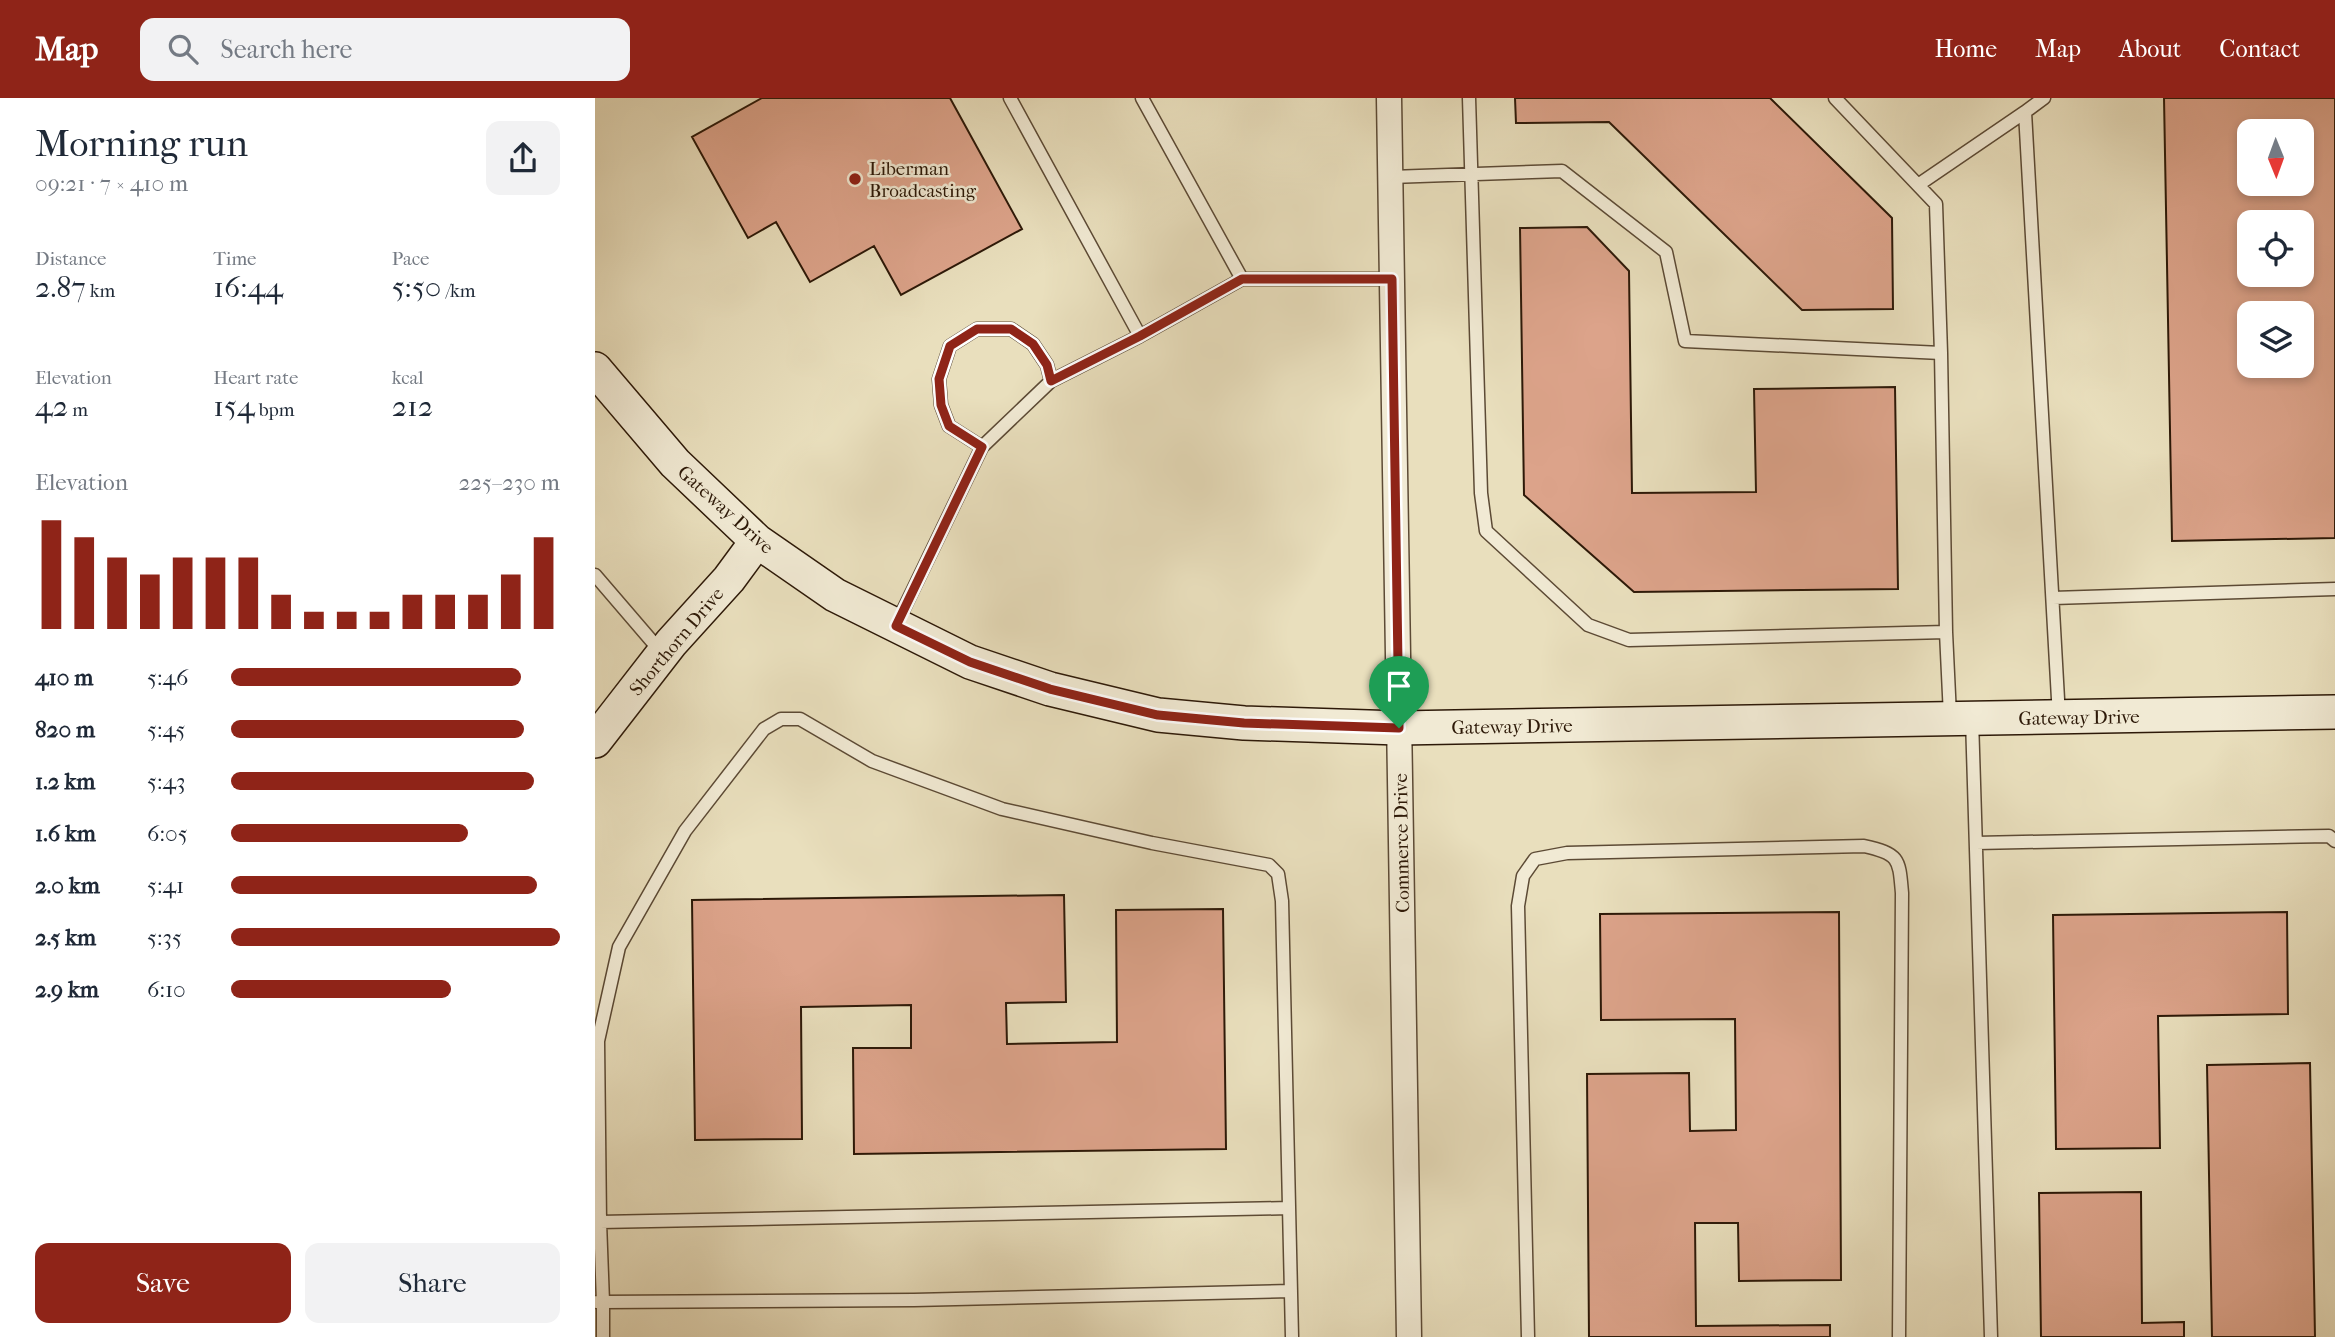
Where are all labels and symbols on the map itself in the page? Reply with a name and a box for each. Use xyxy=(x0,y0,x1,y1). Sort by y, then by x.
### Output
north arrow xyxy=(2237,119,2313,196)
place label: Liberman Broadcasting xyxy=(869,158,977,202)
marker: Liberman Broadcasting xyxy=(847,171,863,187)
street label: Gateway Drive xyxy=(673,461,778,558)
street label: Shorthorn Drive xyxy=(625,583,728,700)
pin xyxy=(1369,656,1429,728)
street label: Gateway Drive xyxy=(2018,706,2140,730)
street label: Gateway Drive xyxy=(1451,715,1573,739)
street label: Commerce Drive xyxy=(1390,773,1414,913)

